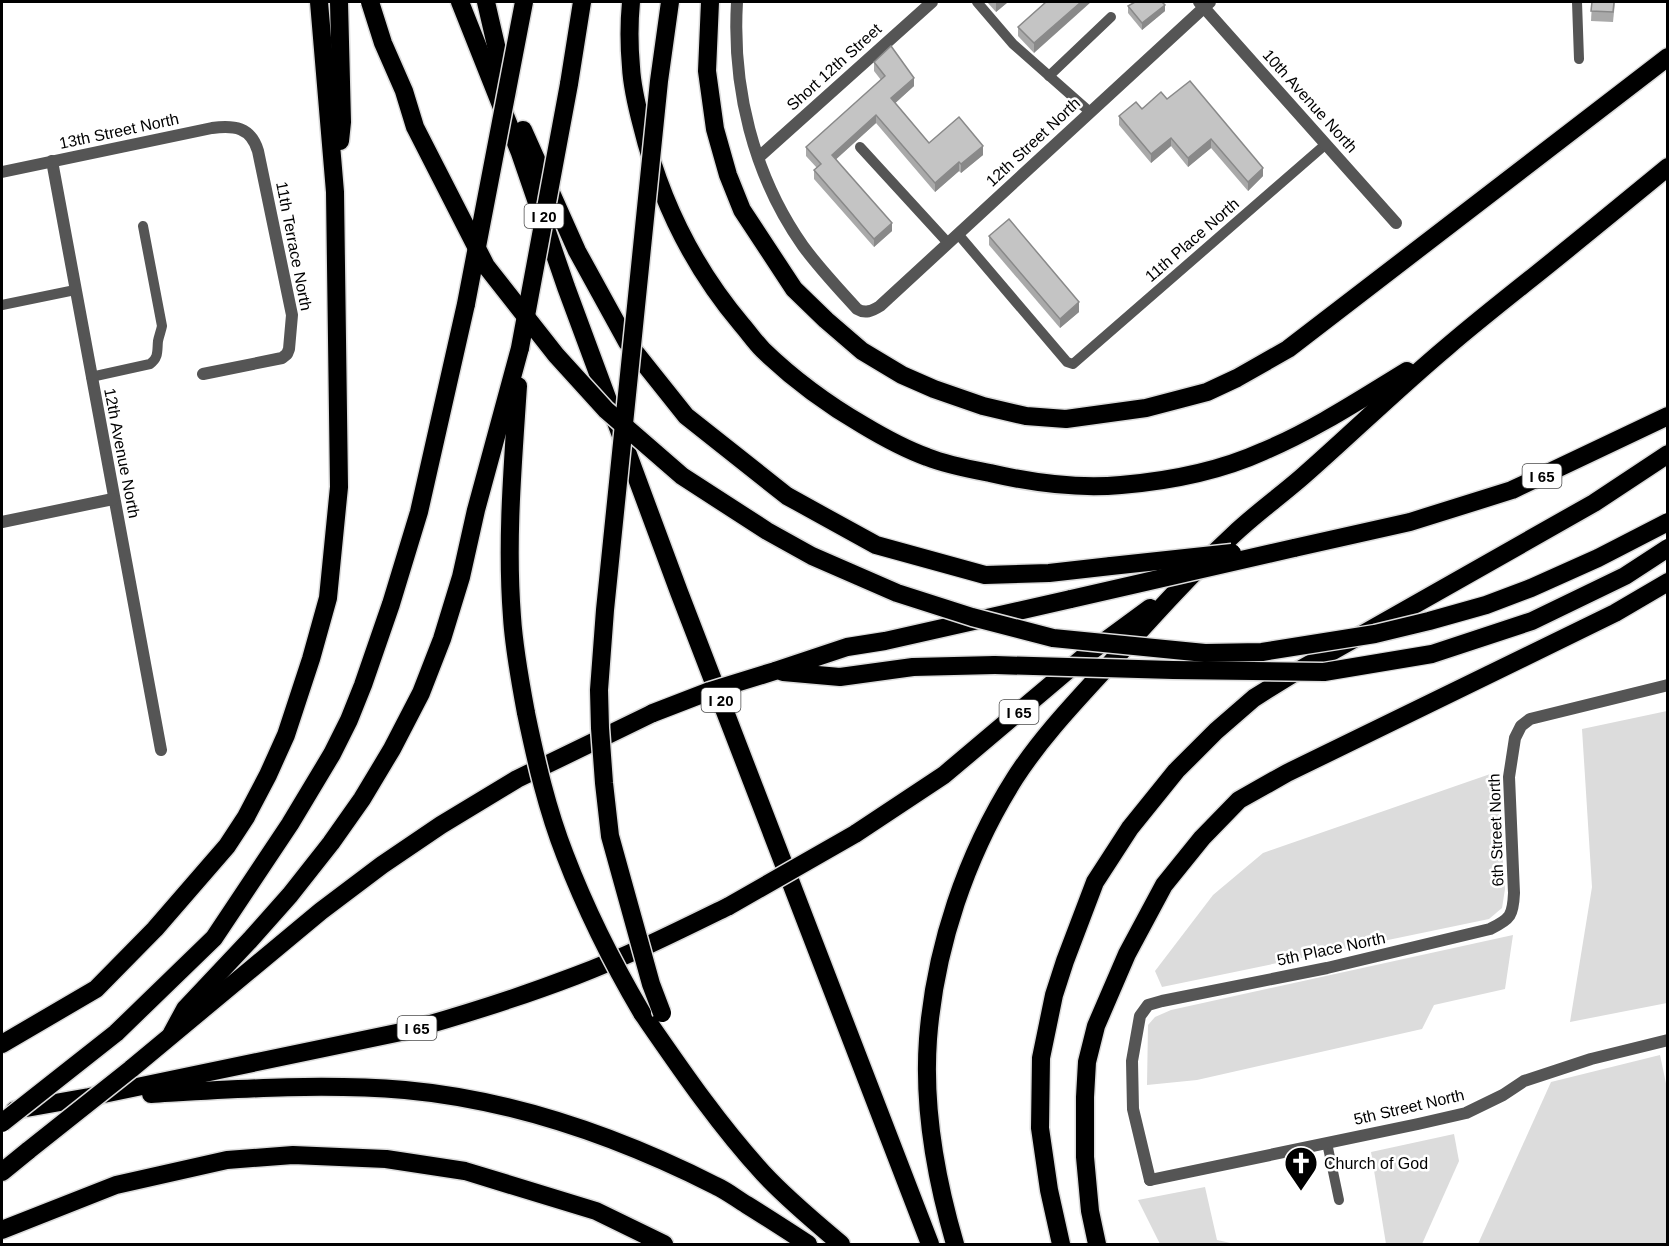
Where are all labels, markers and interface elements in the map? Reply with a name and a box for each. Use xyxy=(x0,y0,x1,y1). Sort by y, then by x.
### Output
street label: Short 12th Street xyxy=(783,20,885,114)
street label: 10th Avenue North xyxy=(1259,46,1361,156)
street label: 12th Street North xyxy=(983,94,1083,190)
street label: 13th Street North xyxy=(58,110,180,152)
street label: 11th Terrace North xyxy=(273,180,315,312)
street label: 11th Place North xyxy=(1142,195,1242,285)
road number: I 20 xyxy=(524,204,564,228)
street label: 12th Avenue North xyxy=(101,386,143,520)
road number: I 65 xyxy=(1522,464,1562,488)
road number: I 20 xyxy=(702,688,740,712)
road number: I 65 xyxy=(1000,700,1038,724)
street label: 6th Street North xyxy=(1486,773,1506,887)
street label: 5th Place North xyxy=(1275,929,1387,969)
road number: I 65 xyxy=(398,1016,436,1040)
street label: 5th Street North xyxy=(1352,1086,1466,1128)
church icon: Church of God xyxy=(1283,1145,1319,1192)
place label: Church of God xyxy=(1324,1155,1428,1172)

